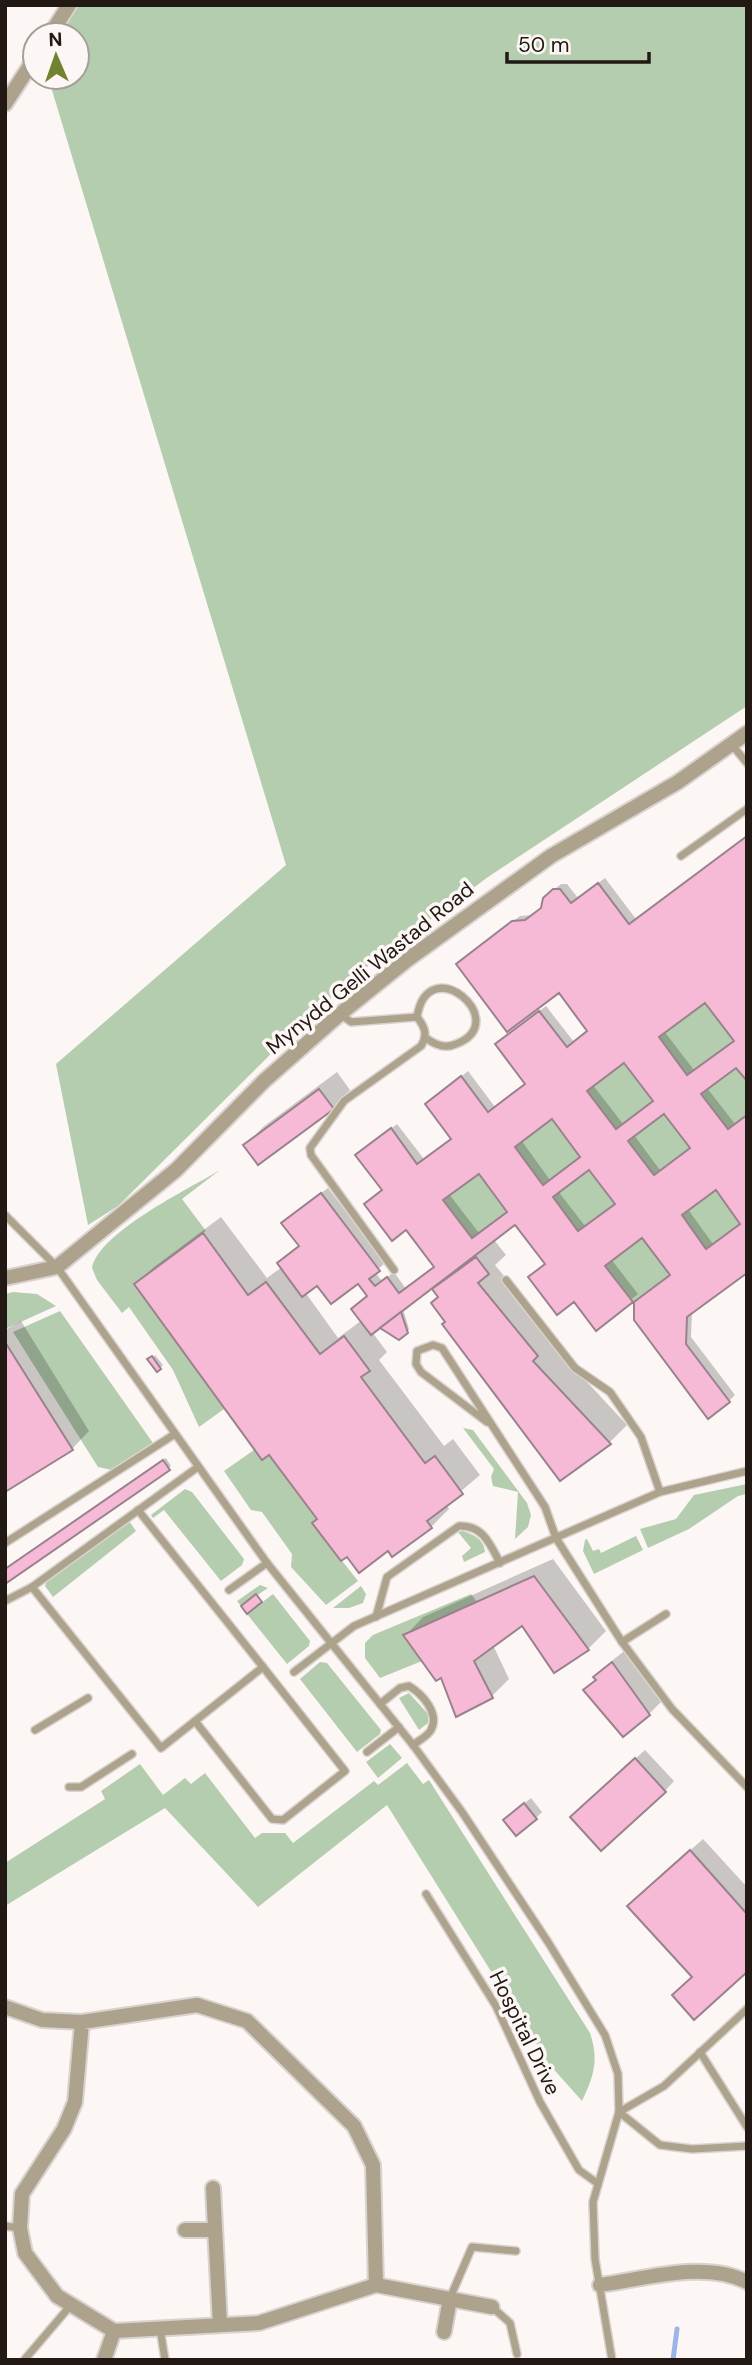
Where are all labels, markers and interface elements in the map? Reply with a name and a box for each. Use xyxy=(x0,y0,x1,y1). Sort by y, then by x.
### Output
north arrow xyxy=(21,21,91,91)
scale bar xyxy=(507,21,649,65)
text: N xyxy=(48,27,63,52)
text: 50 m xyxy=(518,31,569,59)
street label: Mynydd Gelli Wastad Road xyxy=(260,875,480,1061)
street label: Hospital Drive xyxy=(483,1966,567,2100)

